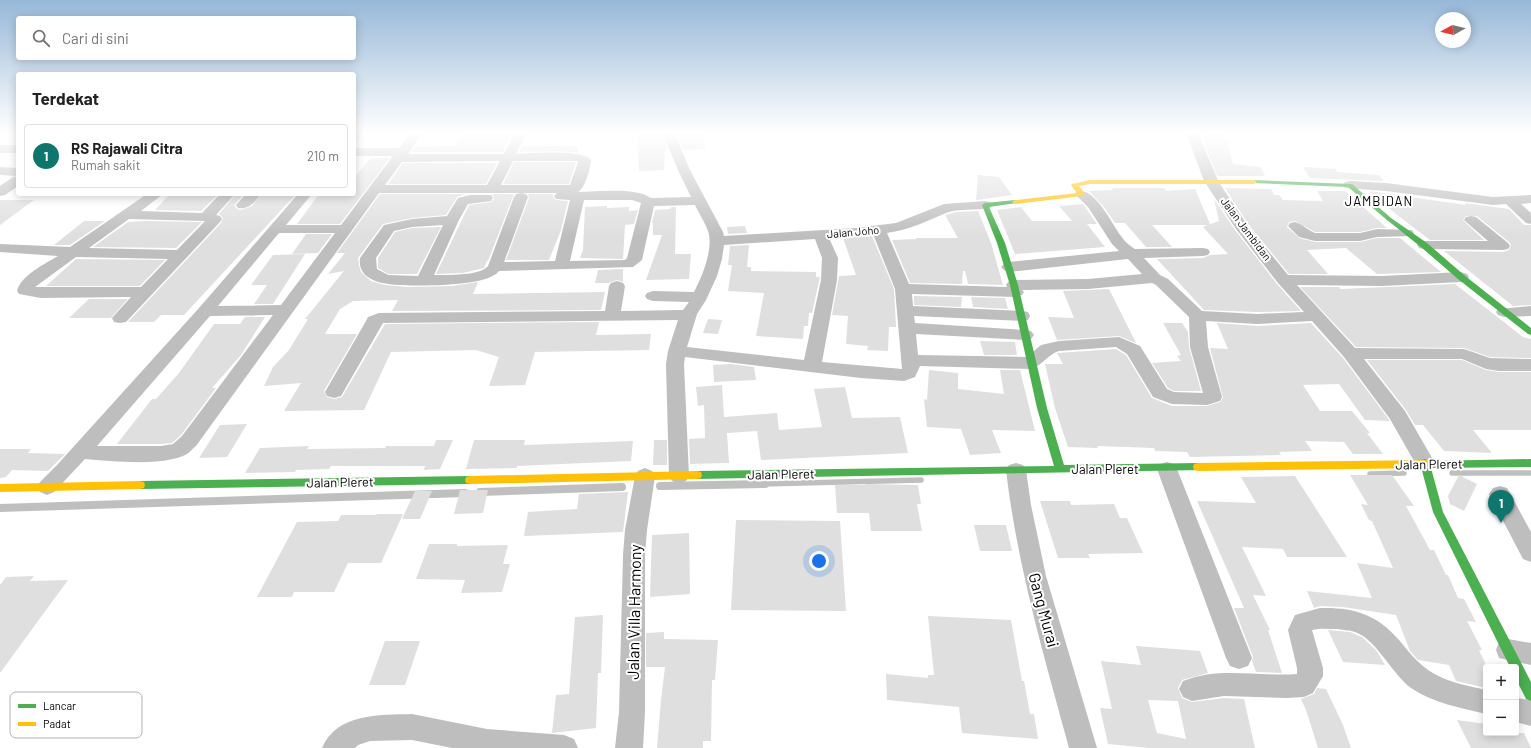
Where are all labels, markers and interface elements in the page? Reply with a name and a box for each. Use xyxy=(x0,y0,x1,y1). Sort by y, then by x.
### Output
north arrow xyxy=(1435,12,1471,48)
search box xyxy=(16,16,356,60)
icon: search xyxy=(30,27,52,49)
text: Cari di sini xyxy=(62,29,129,47)
text: Terdekat xyxy=(32,88,99,108)
text: RS Rajawali Citra xyxy=(71,139,183,157)
text: 1 xyxy=(44,148,48,164)
text: 210 m xyxy=(307,148,339,164)
text: Rumah sakit xyxy=(71,157,140,173)
district label: JAMBIDAN xyxy=(1345,193,1413,209)
street label: Jalan Jambidan xyxy=(1218,195,1274,263)
street label: Jalan Joho xyxy=(826,223,880,240)
street label: Jalan Pleret xyxy=(1395,455,1463,473)
street label: Jalan Pleret xyxy=(1071,461,1139,477)
street label: Jalan Pleret xyxy=(747,465,815,483)
street label: Jalan Pleret xyxy=(306,473,374,491)
pin: 1 xyxy=(1488,490,1514,523)
street label: Jalan Villa Harmony xyxy=(623,543,644,680)
your location xyxy=(809,551,829,571)
street label: Gang Murai xyxy=(1025,571,1064,649)
map controls xyxy=(1483,664,1519,736)
button: + xyxy=(1483,664,1519,700)
legend xyxy=(10,692,142,738)
text: Lancar xyxy=(43,699,76,712)
button: − xyxy=(1483,700,1519,736)
text: Padat xyxy=(43,717,71,730)

